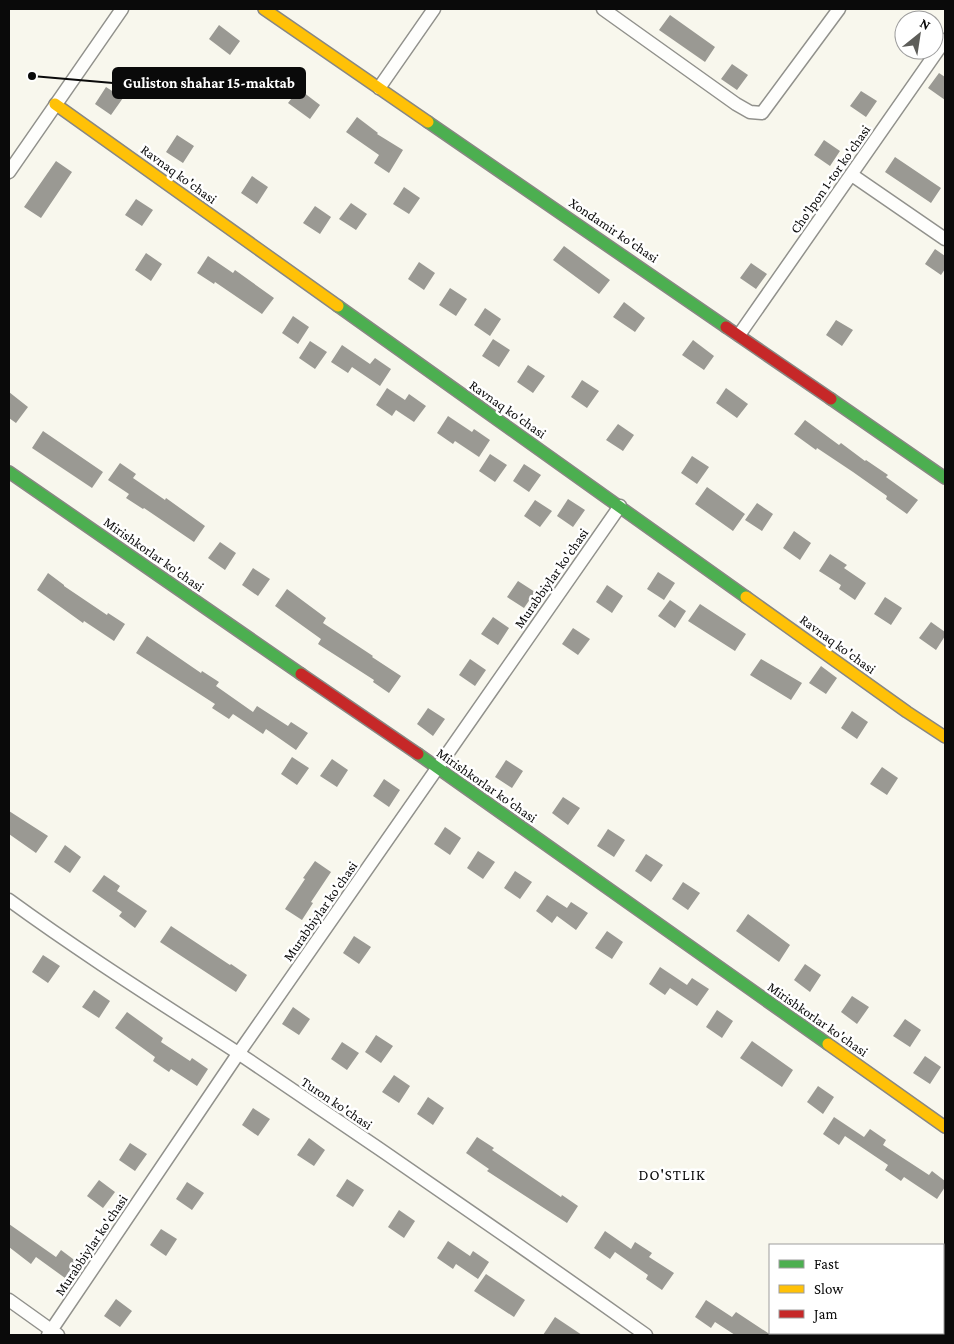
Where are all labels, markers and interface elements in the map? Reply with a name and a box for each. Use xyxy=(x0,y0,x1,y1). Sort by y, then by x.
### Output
north arrow xyxy=(894,10,944,60)
text: N xyxy=(917,14,934,33)
callout: Guliston shahar 15-maktab xyxy=(113,68,305,98)
text: Guliston shahar 15-maktab xyxy=(123,75,295,91)
street label: Cho'lpon 1-tor ko'chasi xyxy=(787,122,874,236)
street label: Ravnaq ko'chasi xyxy=(138,141,220,207)
street label: Xondamir ko'chasi xyxy=(566,194,662,266)
street label: Ravnaq ko'chasi xyxy=(467,377,550,442)
street label: Mirishkorlar ko'chasi xyxy=(101,513,207,595)
street label: Murabbiylar ko'chasi xyxy=(511,525,592,631)
street label: Ravnaq ko'chasi xyxy=(797,611,879,677)
street label: Mirishkorlar ko'chasi xyxy=(434,744,540,826)
street label: Murabbiylar ko'chasi xyxy=(280,858,361,964)
street label: Mirishkorlar ko'chasi xyxy=(765,978,871,1060)
street label: Turon ko'chasi xyxy=(298,1073,376,1133)
district label: DO'STLIK xyxy=(638,1167,706,1183)
street label: Murabbiylar ko'chasi xyxy=(51,1191,131,1298)
legend xyxy=(769,1244,944,1334)
text: Fast xyxy=(814,1256,840,1272)
text: Slow xyxy=(814,1281,844,1297)
text: Jam xyxy=(812,1306,837,1323)

